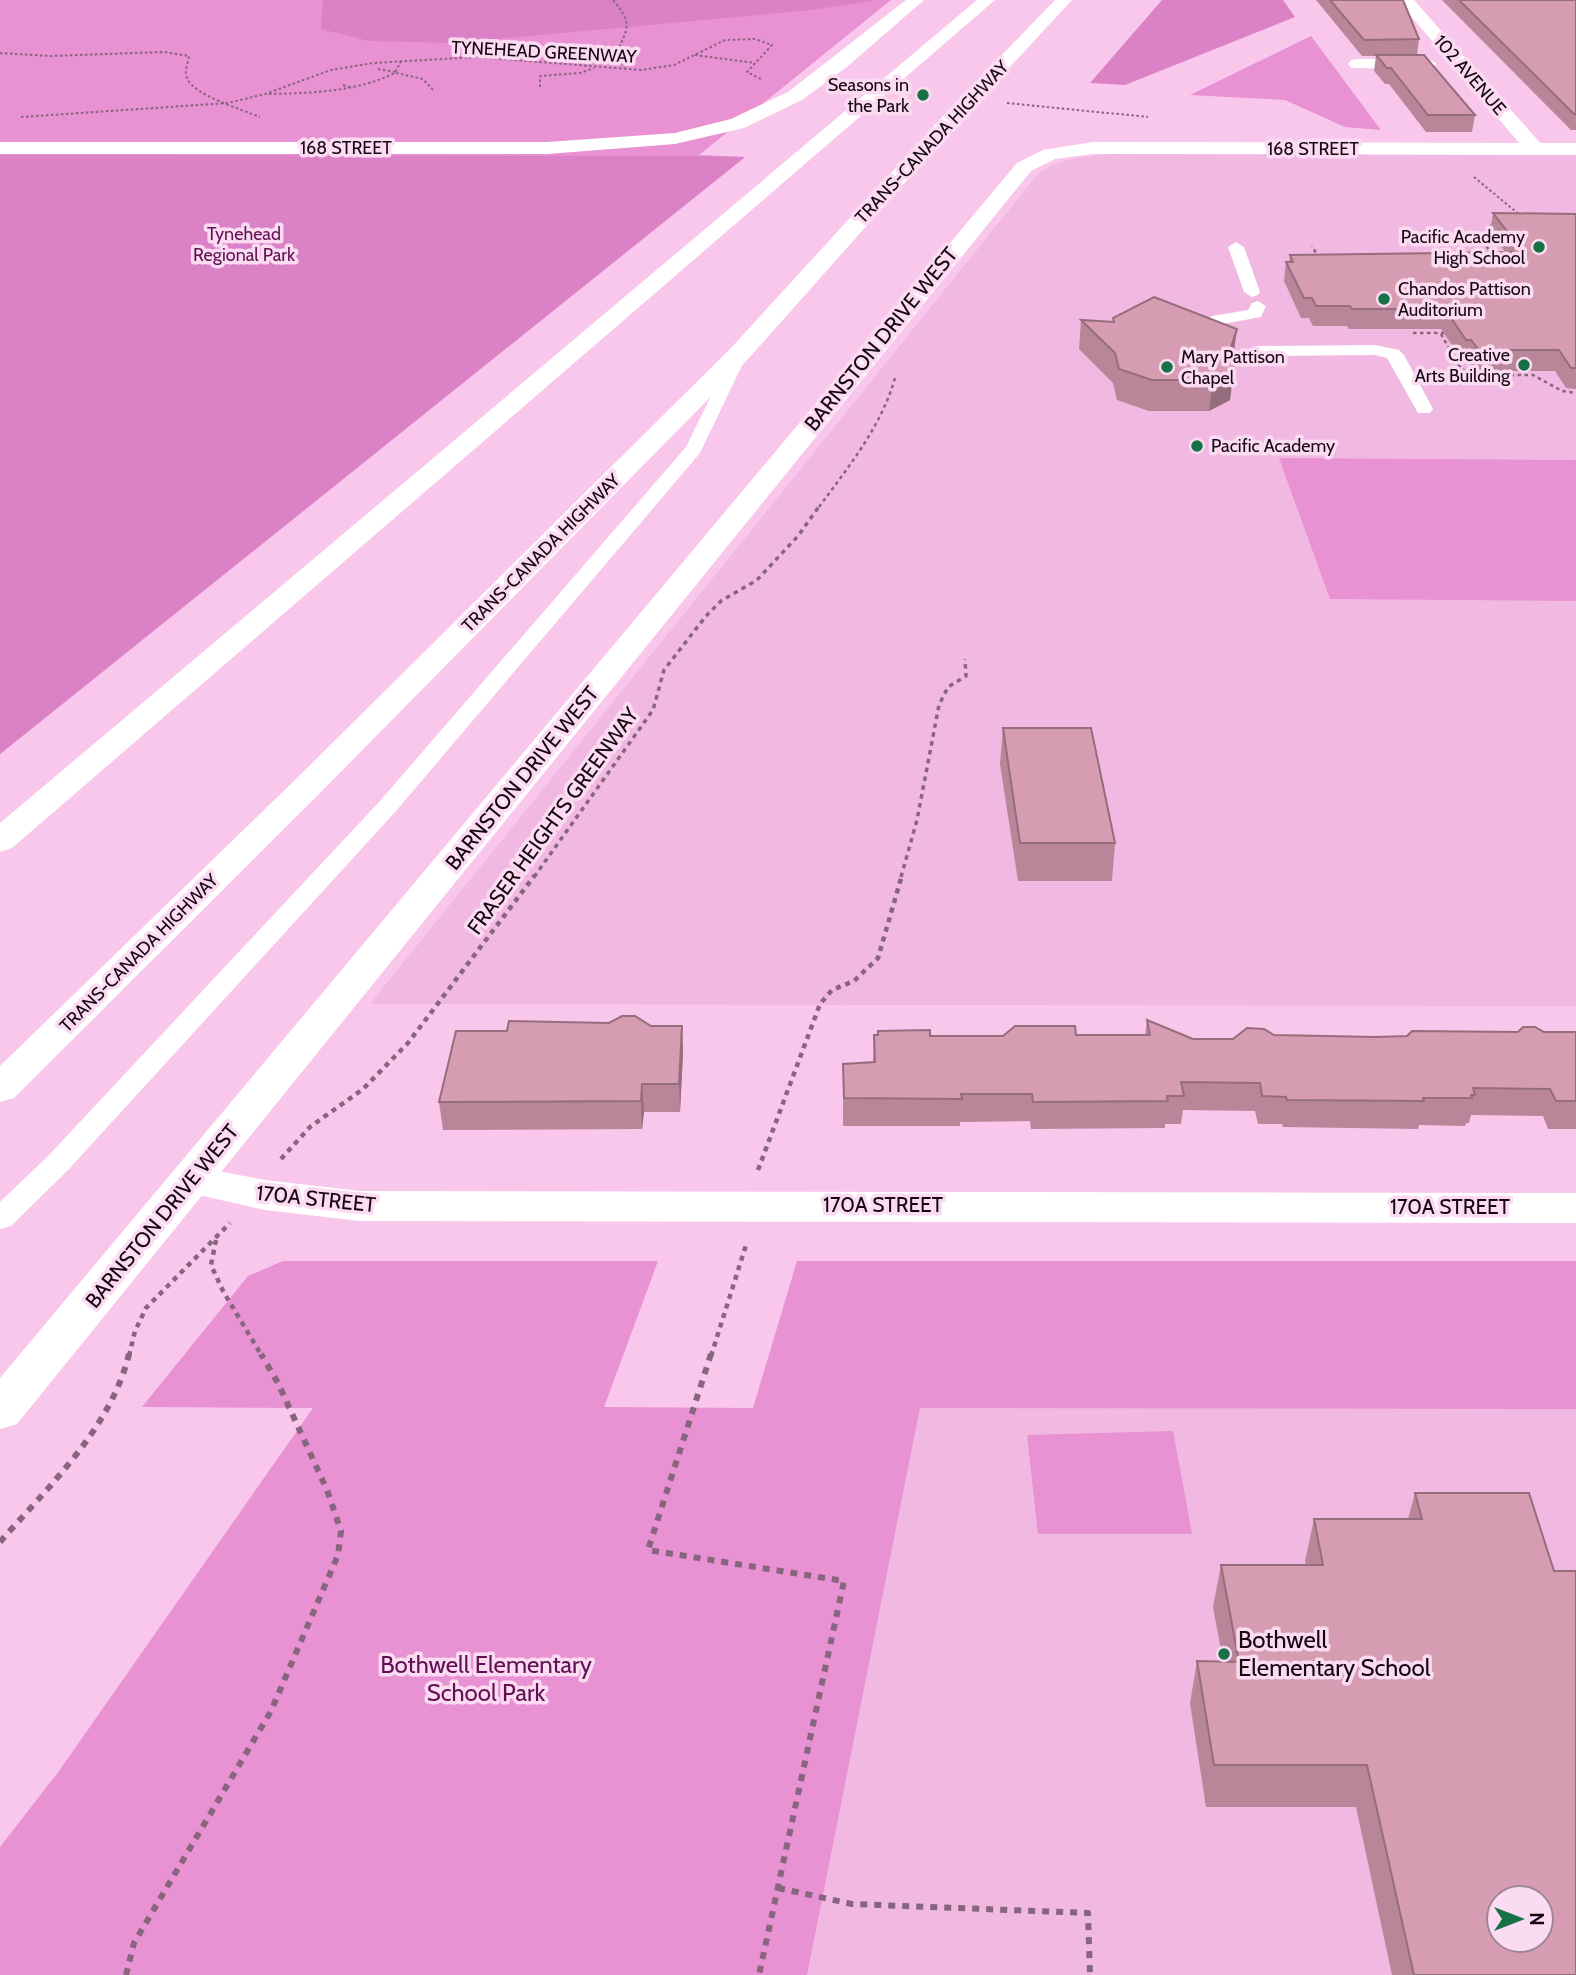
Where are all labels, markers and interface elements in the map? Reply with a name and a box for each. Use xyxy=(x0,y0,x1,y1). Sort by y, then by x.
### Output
street label: 102 AVENUE xyxy=(1429,31,1511,120)
street label: TYNEHEAD GREENWAY xyxy=(451,36,638,68)
street label: TRANS-CANADA HIGHWAY xyxy=(851,55,1014,228)
place label: Seasons in the Park xyxy=(828,74,910,117)
marker: Seasons in the Park xyxy=(915,87,931,103)
street label: 168 STREET xyxy=(300,137,392,159)
street label: 168 STREET xyxy=(1267,138,1359,160)
park label: Tynehead Regional Park xyxy=(193,223,296,266)
place label: Pacific Academy High School xyxy=(1401,226,1526,269)
marker: Pacific Academy High School xyxy=(1531,239,1547,255)
street label: BARNSTON DRIVE WEST xyxy=(799,242,962,436)
place label: Chandos Pattison Auditorium xyxy=(1398,278,1531,321)
marker: Chandos Pattison Auditorium xyxy=(1376,291,1392,307)
place label: Creative Arts Building xyxy=(1415,344,1511,387)
place label: Mary Pattison Chapel xyxy=(1181,346,1285,389)
marker: Creative Arts Building xyxy=(1516,357,1532,373)
marker: Mary Pattison Chapel xyxy=(1159,359,1175,375)
place label: Pacific Academy xyxy=(1211,435,1335,457)
marker: Pacific Academy xyxy=(1189,438,1205,454)
street label: TRANS-CANADA HIGHWAY xyxy=(457,469,625,637)
street label: BARNSTON DRIVE WEST xyxy=(440,681,603,875)
street label: FRASER HEIGHTS GREENWAY xyxy=(462,702,644,939)
street label: TRANS-CANADA HIGHWAY xyxy=(55,869,223,1037)
street label: BARNSTON DRIVE WEST xyxy=(80,1119,243,1313)
street label: 170A STREET xyxy=(255,1180,377,1217)
street label: 170A STREET xyxy=(823,1192,943,1217)
street label: 170A STREET xyxy=(1390,1194,1510,1219)
place label: Bothwell Elementary School xyxy=(1238,1625,1431,1682)
marker: Bothwell Elementary School xyxy=(1216,1646,1232,1662)
park label: Bothwell Elementary School Park xyxy=(380,1650,592,1707)
north arrow xyxy=(1485,1884,1555,1954)
text: N xyxy=(1525,1912,1548,1926)

